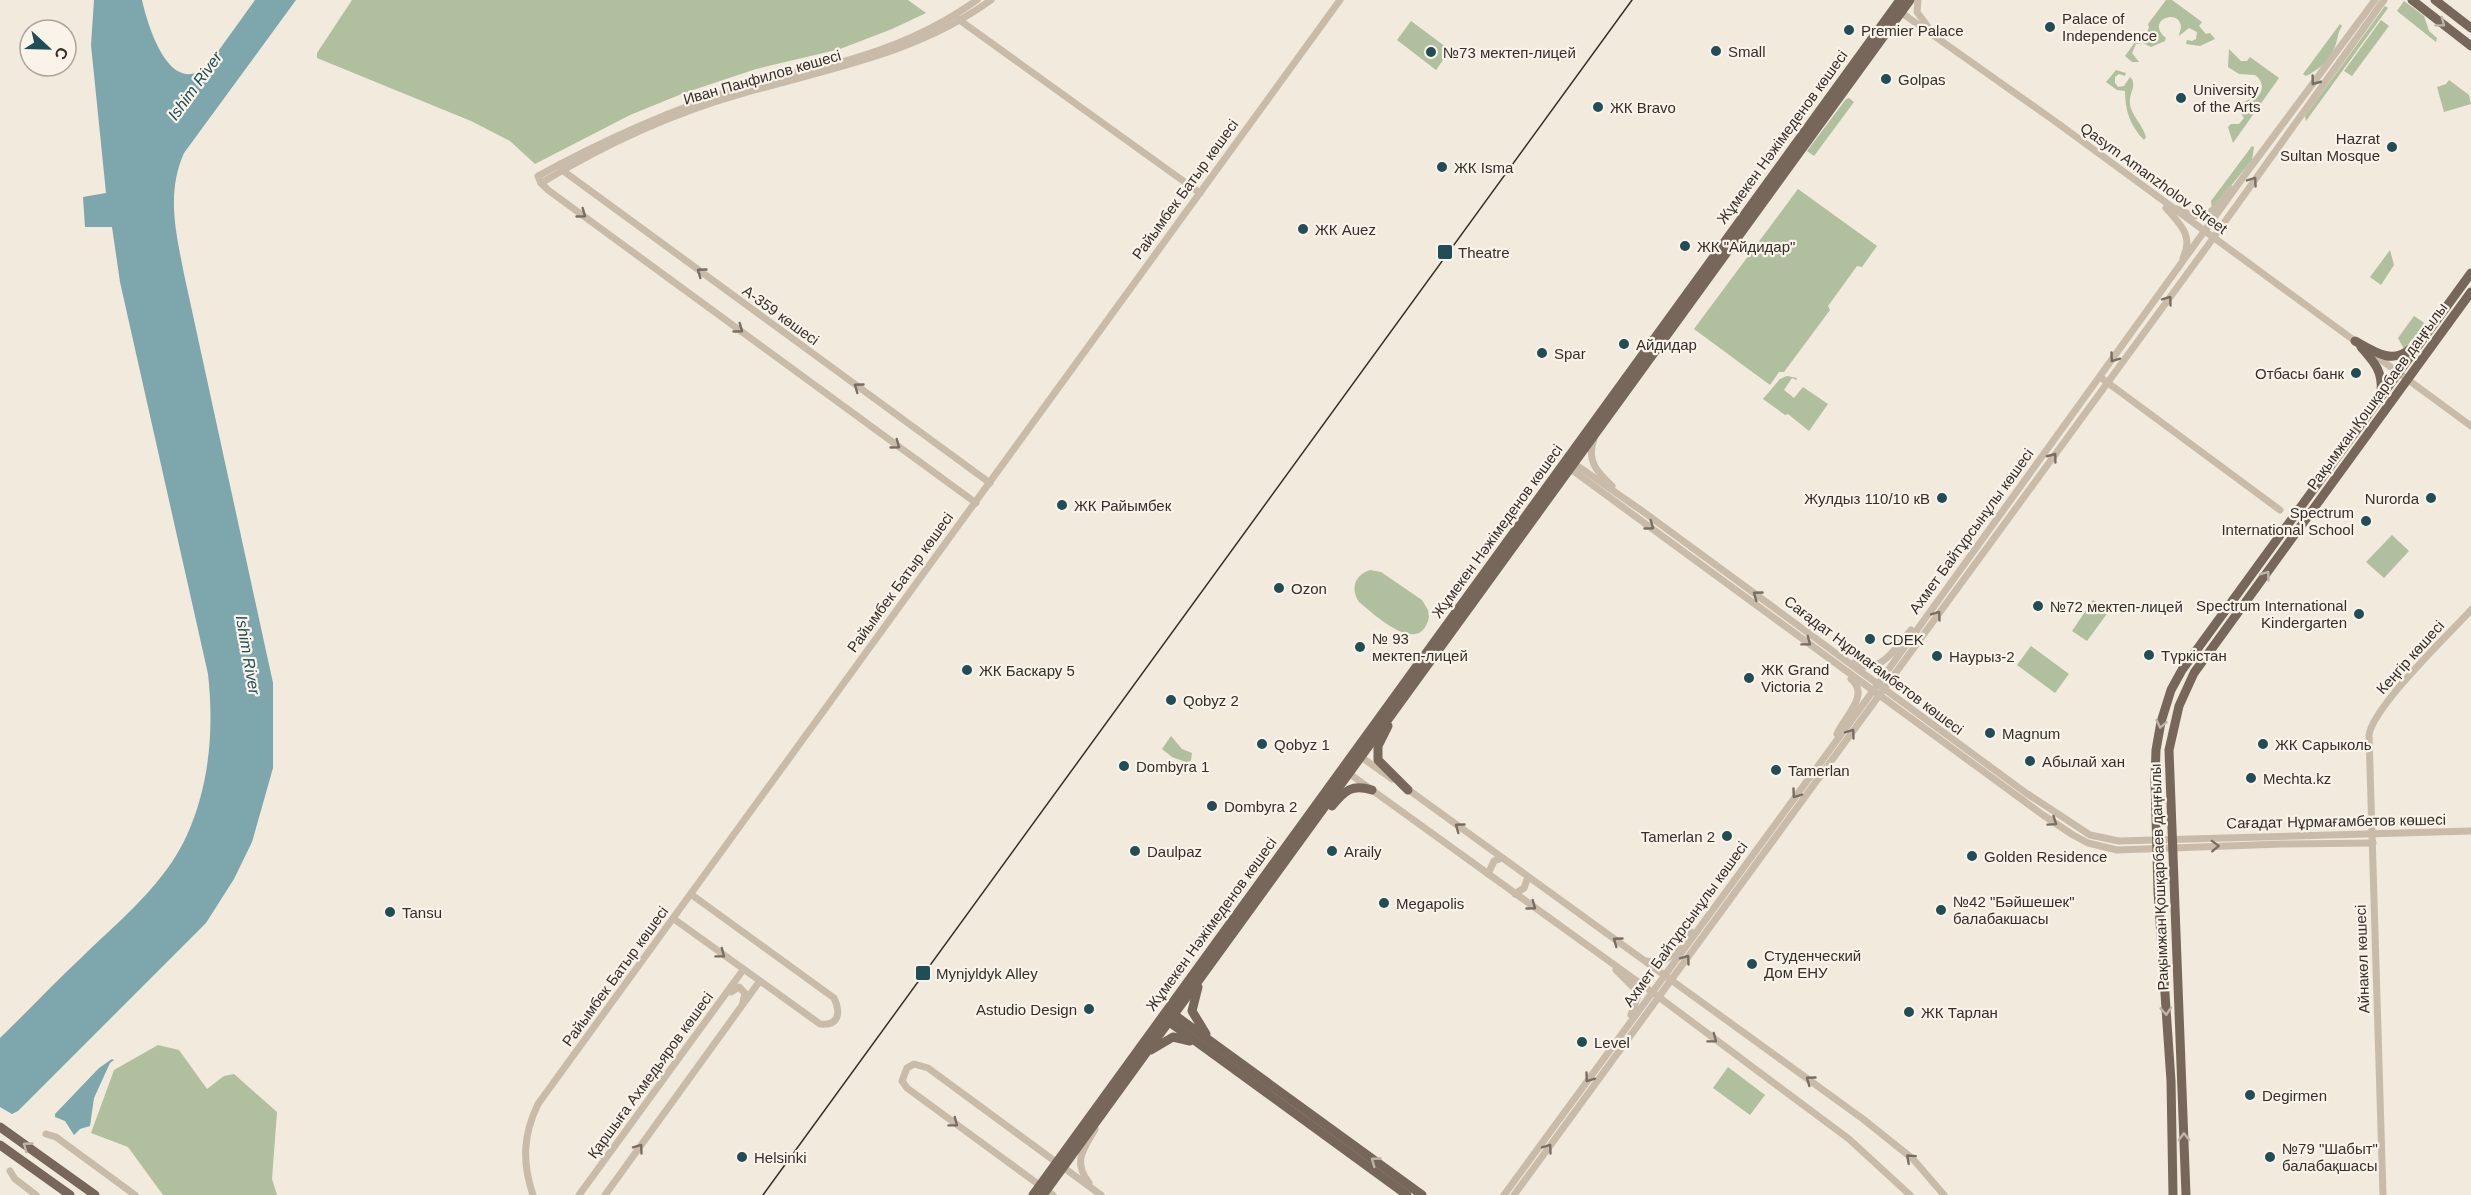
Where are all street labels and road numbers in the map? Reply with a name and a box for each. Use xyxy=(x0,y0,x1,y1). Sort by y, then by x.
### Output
street label: Иван Панфилов көшесі xyxy=(681,46,843,108)
street label: Жұмекен Нәжімеденов көшесі xyxy=(1713,47,1851,227)
street label: Райымбек Батыр көшесі xyxy=(1129,116,1241,262)
street label: Qasym Amanzholov Street xyxy=(2077,119,2231,238)
street label: А-359 көшесі xyxy=(739,282,823,348)
street label: Рақымжан Қошқарбаев даңғылы xyxy=(2303,299,2451,493)
street label: Жұмекен Нәжімеденов көшесі xyxy=(1428,441,1566,621)
street label: Ахмет Байтұрсынұлы көшесі xyxy=(1905,445,2037,617)
street label: Райымбек Батыр көшесі xyxy=(844,509,956,655)
street label: Сағадат Нұрмағамбетов көшесі xyxy=(1781,592,1967,738)
street label: Кеңгір көшесі xyxy=(2373,617,2447,697)
street label: Рақымжан Қошқарбаев даңғылы xyxy=(2147,763,2171,991)
street label: Сағадат Нұрмағамбетов көшесі xyxy=(2226,811,2446,831)
street label: Жұмекен Нәжімеденов көшесі xyxy=(1142,834,1280,1014)
street label: Ахмет Байтұрсынұлы көшесі xyxy=(1619,838,1751,1010)
street label: Райымбек Батыр көшесі xyxy=(559,903,671,1049)
street label: Айнакөл көшесі xyxy=(2352,904,2372,1014)
street label: Қаршыға Ахмедьяров көшесі xyxy=(584,988,716,1162)

